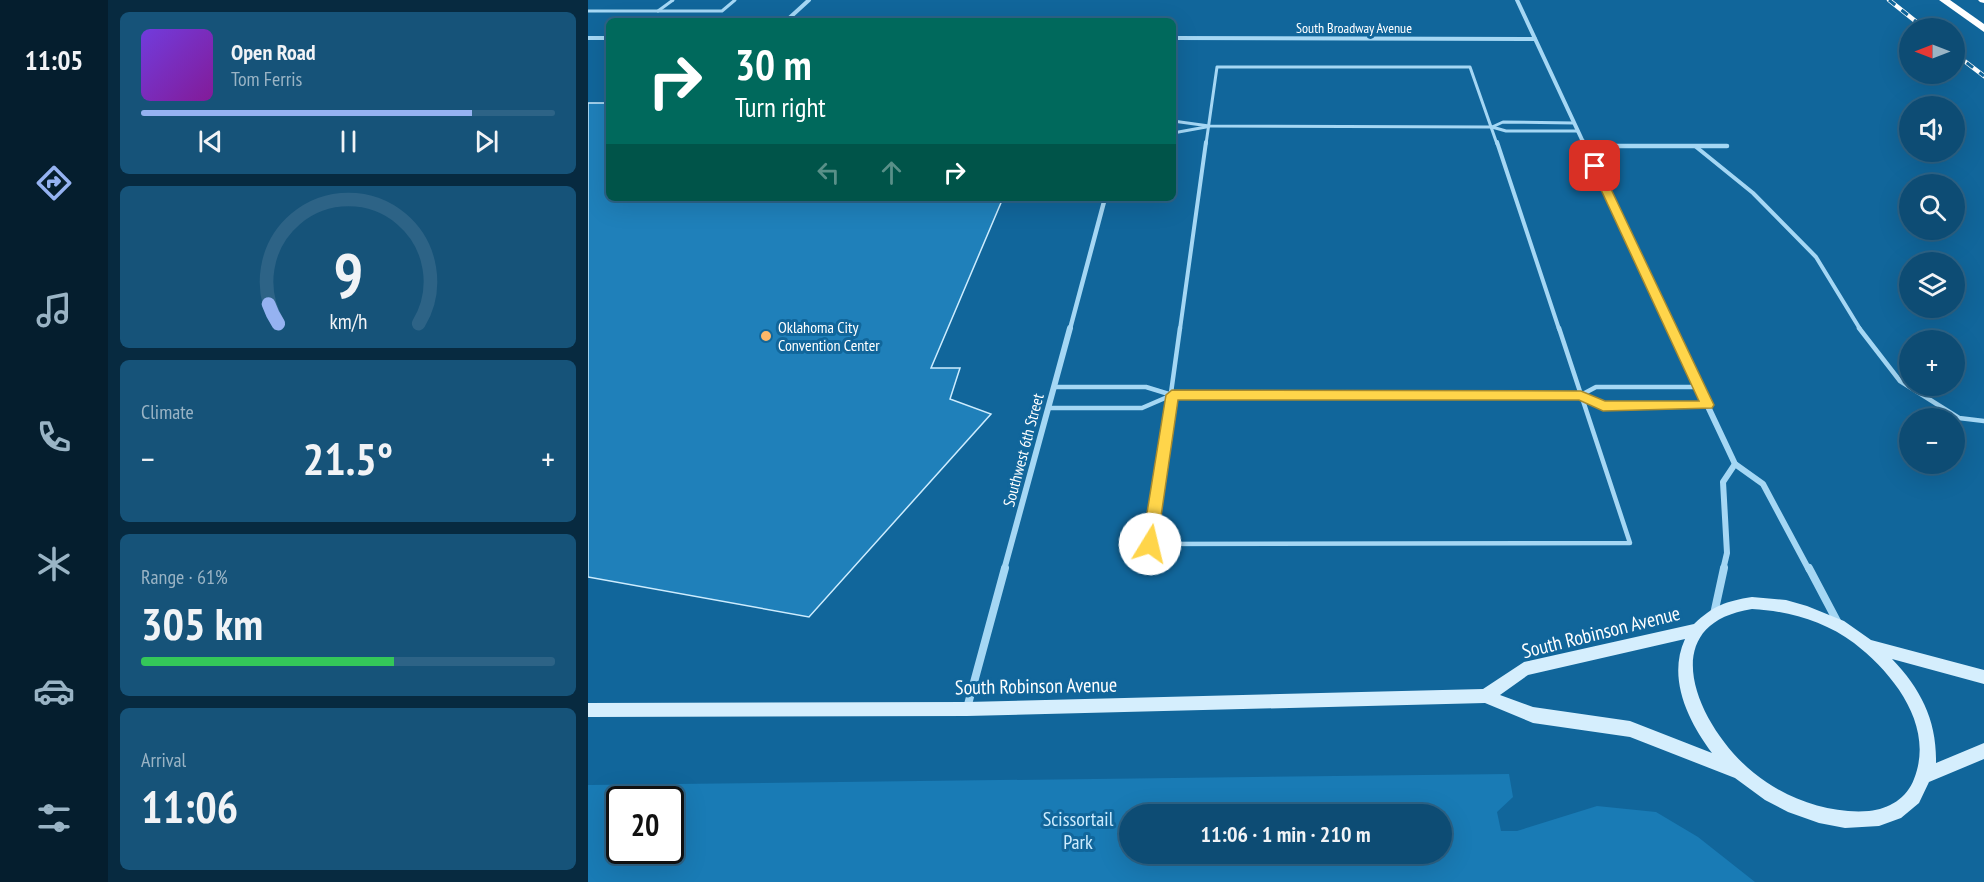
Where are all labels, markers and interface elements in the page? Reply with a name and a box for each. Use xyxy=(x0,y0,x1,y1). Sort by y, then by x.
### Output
north arrow xyxy=(1899,18,1965,84)
map controls xyxy=(1899,18,1965,474)
street label: South Broadway Avenue xyxy=(1296,19,1412,37)
text: 30 m xyxy=(735,37,812,92)
text: Open Road xyxy=(231,38,316,66)
icon: right xyxy=(636,42,714,120)
text: 11:05 xyxy=(25,43,83,77)
text: Tom Ferris xyxy=(231,66,302,92)
text: Turn right xyxy=(735,90,826,124)
button: sound xyxy=(1899,96,1965,162)
icon: previous xyxy=(194,125,227,158)
icon: pause xyxy=(332,125,365,158)
icon: next xyxy=(470,125,503,158)
pin xyxy=(1569,140,1620,191)
icon: arrive xyxy=(1578,149,1611,182)
icon: left xyxy=(812,156,845,189)
icon: ahead xyxy=(875,156,908,189)
icon: right xyxy=(938,156,971,189)
icon: directions xyxy=(33,162,75,204)
button: search xyxy=(1899,174,1965,240)
text: 9 xyxy=(333,234,363,315)
button: layers xyxy=(1899,252,1965,318)
icon: music xyxy=(33,289,75,331)
text: km/h xyxy=(329,307,367,335)
place label: Oklahoma City Convention Center xyxy=(778,317,880,355)
marker: Oklahoma City Convention Center xyxy=(759,329,773,343)
button: + xyxy=(1899,330,1965,396)
street label: Southwest 6th Street xyxy=(998,391,1048,509)
text: Climate xyxy=(141,399,194,425)
button: − xyxy=(1899,408,1965,474)
icon: phone xyxy=(33,416,75,458)
text: 21.5° xyxy=(303,429,393,487)
text: − xyxy=(141,437,155,480)
text: + xyxy=(541,437,555,480)
position arrow xyxy=(1118,512,1182,576)
icon: climate xyxy=(33,543,75,585)
text: Range · 61% xyxy=(141,564,228,590)
text: 305 km xyxy=(141,594,263,652)
street label: South Robinson Avenue xyxy=(1519,600,1683,664)
icon: car xyxy=(33,670,75,712)
street label: South Robinson Avenue xyxy=(955,672,1117,700)
text: Arrival xyxy=(141,747,186,773)
text: 11:06 xyxy=(141,777,238,835)
speed limit sign: 20 xyxy=(606,786,684,864)
icon: filters xyxy=(33,797,75,839)
park label: Scissortail Park xyxy=(1043,806,1114,855)
text: 11:06 · 1 min · 210 m xyxy=(1200,820,1371,848)

